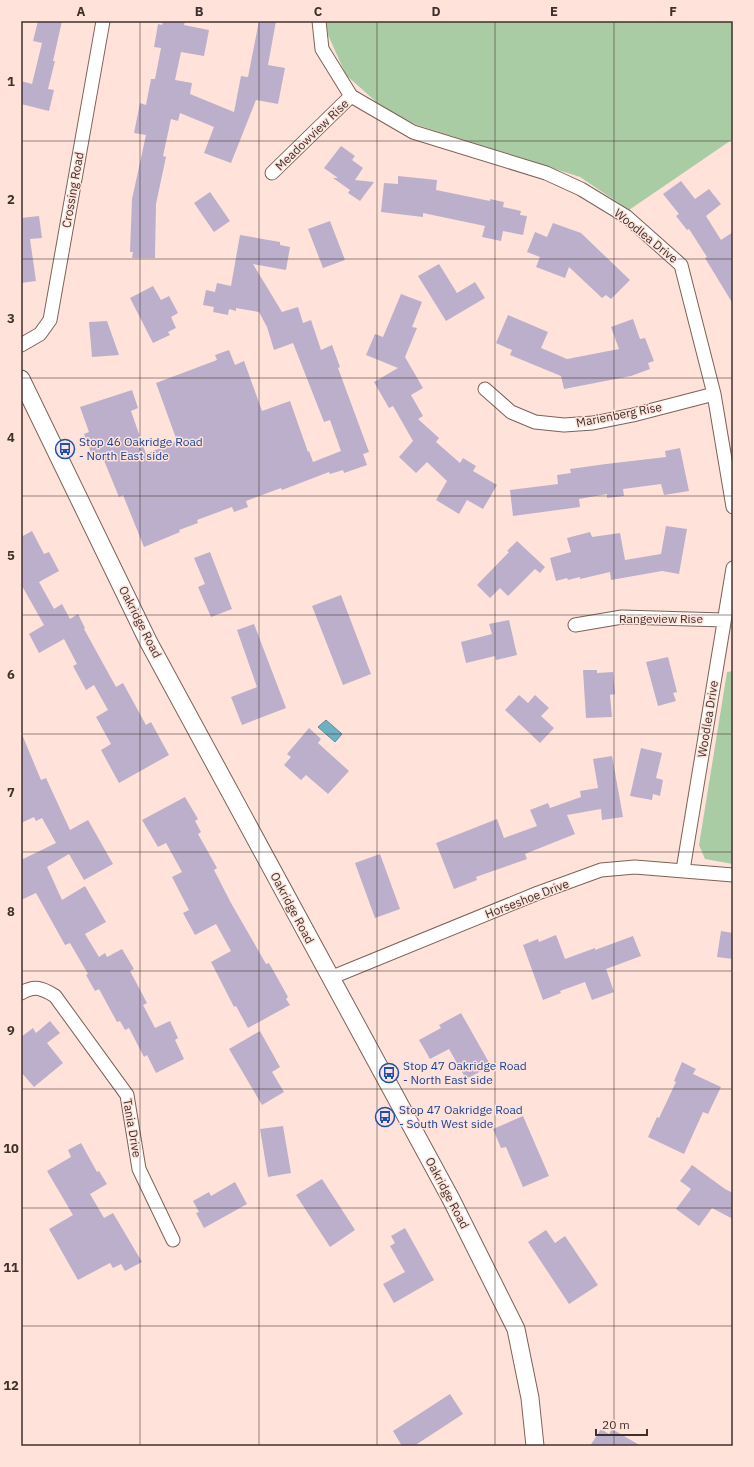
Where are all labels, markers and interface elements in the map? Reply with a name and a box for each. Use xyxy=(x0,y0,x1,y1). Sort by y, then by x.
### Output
text: A xyxy=(77,3,86,20)
text: B xyxy=(195,3,204,20)
text: C xyxy=(314,3,323,20)
text: D xyxy=(431,3,441,20)
text: E xyxy=(550,3,558,20)
text: F xyxy=(669,3,677,20)
text: 1 xyxy=(7,73,15,90)
street label: Meadowview Rise xyxy=(272,96,352,173)
street label: Crossing Road xyxy=(58,151,87,229)
text: 2 xyxy=(7,191,15,208)
street label: Woodlea Drive xyxy=(611,205,682,266)
text: 3 xyxy=(7,310,15,327)
street label: Marienberg Rise xyxy=(575,399,663,430)
text: 4 xyxy=(7,429,15,446)
place label: Stop 46 Oakridge Road - North East side xyxy=(79,434,203,463)
bus stop icon: Stop 46 Oakridge Road - North East side xyxy=(54,438,76,460)
text: 5 xyxy=(7,547,15,564)
street label: Oakridge Road xyxy=(116,583,165,660)
street label: Rangeview Rise xyxy=(619,611,703,626)
text: 6 xyxy=(7,666,15,683)
street label: Woodlea Drive xyxy=(694,679,721,759)
text: 7 xyxy=(7,784,15,801)
street label: Oakridge Road xyxy=(267,869,318,946)
street label: Horseshoe Drive xyxy=(483,875,571,921)
text: 8 xyxy=(7,903,15,920)
text: 9 xyxy=(7,1022,15,1039)
place label: Stop 47 Oakridge Road - North East side xyxy=(403,1058,527,1087)
bus stop icon: Stop 47 Oakridge Road - North East side xyxy=(378,1062,400,1084)
street label: Tania Drive xyxy=(120,1097,145,1159)
place label: Stop 47 Oakridge Road - South West side xyxy=(399,1102,523,1131)
bus stop icon: Stop 47 Oakridge Road - South West side xyxy=(374,1106,396,1128)
text: 10 xyxy=(3,1140,19,1157)
street label: Oakridge Road xyxy=(422,1154,473,1231)
text: 11 xyxy=(3,1259,19,1276)
text: 12 xyxy=(3,1377,19,1394)
scale bar xyxy=(596,1411,647,1437)
text: 20 m xyxy=(602,1417,630,1432)

